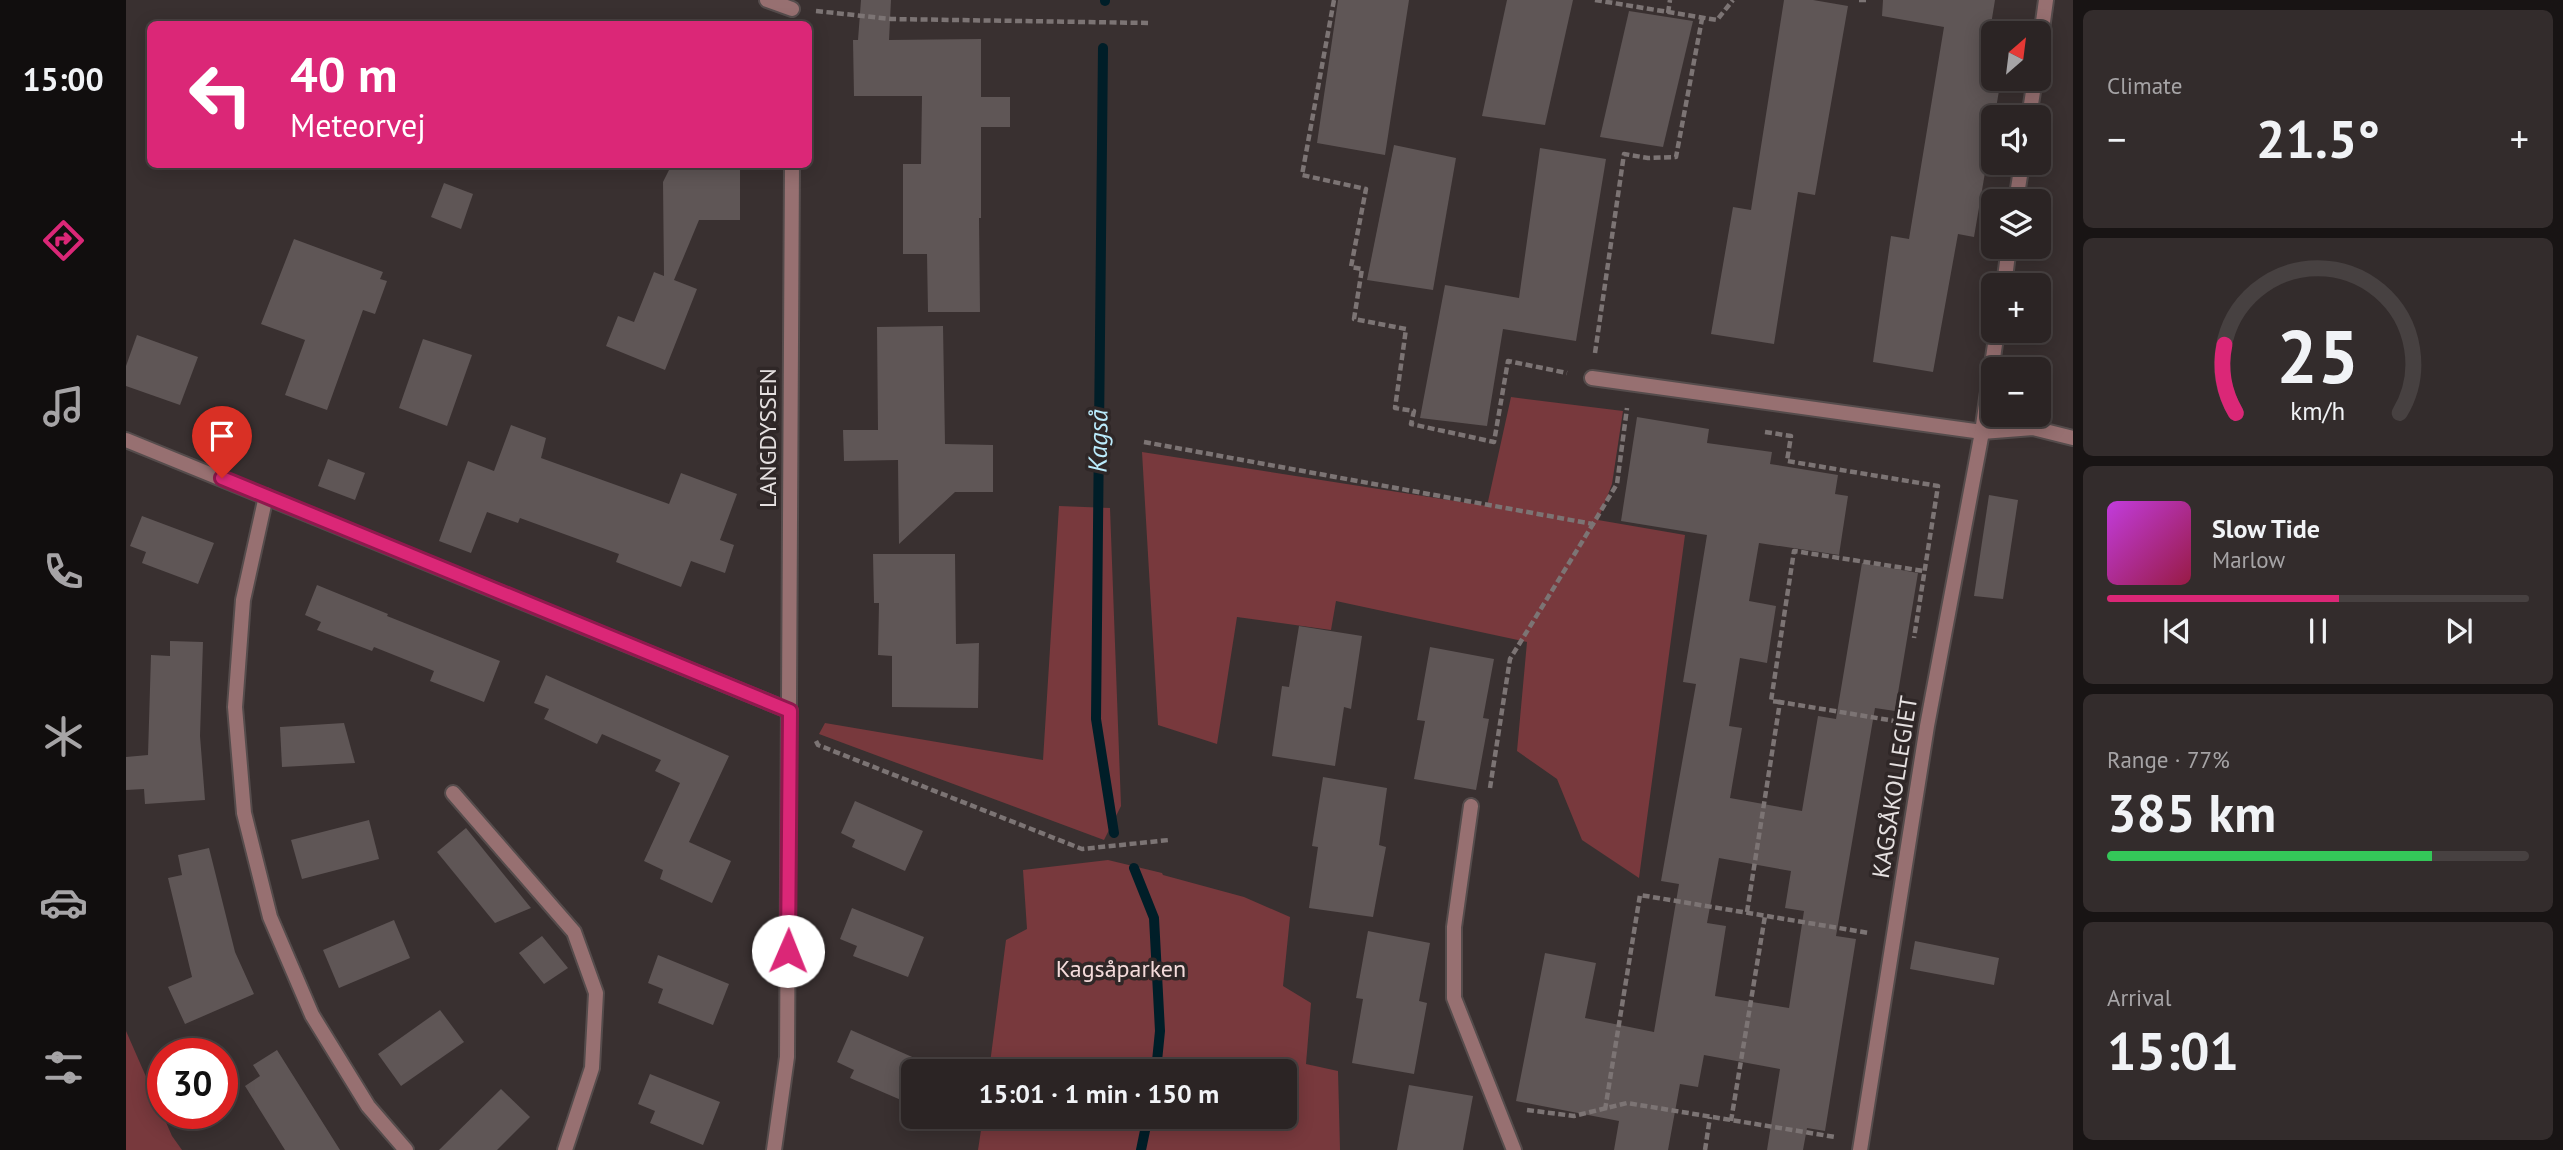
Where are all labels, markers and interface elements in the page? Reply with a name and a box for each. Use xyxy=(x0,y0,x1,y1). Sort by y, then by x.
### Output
north arrow xyxy=(1981,21,2051,91)
map controls xyxy=(1981,21,2051,427)
text: 40 m xyxy=(290,42,397,106)
icon: left xyxy=(175,49,266,140)
text: 15:00 xyxy=(22,58,104,100)
text: Climate xyxy=(2107,71,2182,100)
text: Meteorvej xyxy=(290,104,426,146)
button: sound xyxy=(1981,105,2051,175)
text: 21.5° xyxy=(2256,105,2380,172)
text: − xyxy=(2107,114,2126,163)
text: + xyxy=(2510,114,2529,163)
button: layers xyxy=(1981,189,2051,259)
icon: directions xyxy=(39,216,88,265)
button: + xyxy=(1981,273,2051,343)
text: 25 xyxy=(2277,309,2359,403)
button: − xyxy=(1981,357,2051,427)
street label: LANGDYSSEN xyxy=(752,368,783,508)
icon: music xyxy=(39,382,88,431)
text: km/h xyxy=(2291,395,2345,427)
pin xyxy=(192,406,252,478)
water label: Kagså xyxy=(1080,409,1115,473)
icon: arrive xyxy=(203,417,241,455)
text: Slow Tide xyxy=(2212,512,2320,545)
text: Marlow xyxy=(2212,545,2285,574)
icon: phone xyxy=(39,547,88,596)
icon: previous xyxy=(2158,612,2196,650)
icon: pause xyxy=(2299,612,2337,650)
icon: next xyxy=(2440,612,2478,650)
street label: KAGSÅKOLLEGIET xyxy=(1865,694,1924,880)
icon: climate xyxy=(39,712,88,761)
text: Range · 77% xyxy=(2107,745,2230,774)
text: 385 km xyxy=(2107,779,2276,846)
icon: car xyxy=(39,878,88,927)
position arrow xyxy=(751,914,825,988)
park label: Kagsåparken xyxy=(1056,953,1186,984)
text: Arrival xyxy=(2107,983,2171,1012)
text: 15:01 xyxy=(2107,1017,2239,1084)
speed limit sign: 30 xyxy=(147,1038,238,1129)
icon: filters xyxy=(39,1043,88,1092)
text: 15:01 · 1 min · 150 m xyxy=(979,1077,1219,1110)

